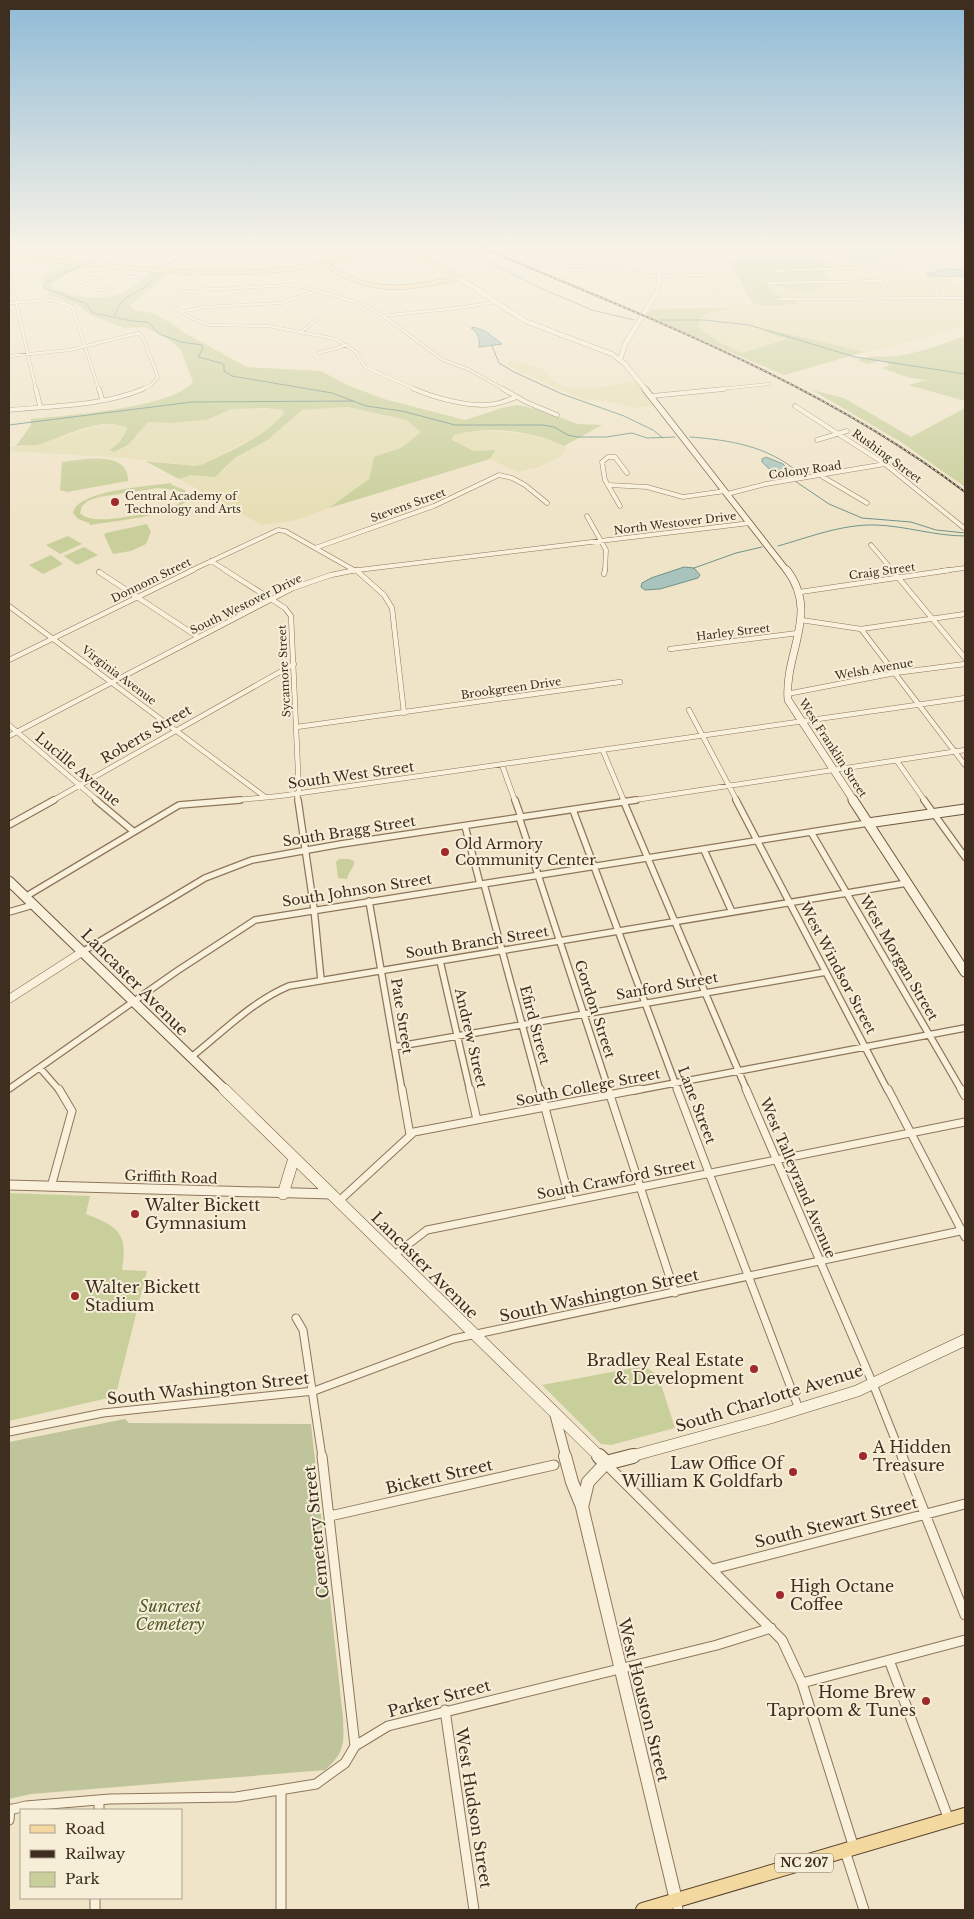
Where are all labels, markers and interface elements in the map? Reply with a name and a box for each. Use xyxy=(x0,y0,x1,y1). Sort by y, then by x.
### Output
street label: Rushing Street xyxy=(849,426,925,486)
street label: Colony Road xyxy=(768,458,843,482)
street label: Stevens Street xyxy=(369,485,448,525)
place label: Central Academy of Technology and Arts xyxy=(125,489,241,516)
marker: Central Academy of Technology and Arts xyxy=(109,496,121,508)
street label: North Westover Drive xyxy=(613,509,737,537)
street label: Donnom Street xyxy=(109,554,194,605)
street label: Craig Street xyxy=(848,559,917,583)
street label: South Westover Drive xyxy=(188,571,304,637)
street label: Harley Street xyxy=(695,620,772,643)
street label: Sycamore Street xyxy=(275,624,293,717)
street label: Virginia Avenue xyxy=(78,642,159,708)
street label: Welsh Avenue xyxy=(833,655,914,683)
street label: Brookgreen Drive xyxy=(460,674,562,702)
street label: West Franklin Street xyxy=(795,695,871,801)
street label: Roberts Street xyxy=(97,700,195,767)
street label: Lucille Avenue xyxy=(32,728,124,810)
street label: South West Street xyxy=(287,757,416,793)
street label: South Bragg Street xyxy=(281,811,417,850)
place label: Old Armory Community Center xyxy=(455,835,596,869)
marker: Old Armory Community Center xyxy=(439,846,451,858)
street label: South Johnson Street xyxy=(281,869,434,911)
street label: West Morgan Street xyxy=(855,891,943,1024)
street label: West Windsor Street xyxy=(795,898,881,1038)
street label: South Branch Street xyxy=(404,922,551,962)
street label: Lancaster Avenue xyxy=(77,924,193,1040)
street label: Gordon Street xyxy=(571,958,620,1061)
street label: Sanford Street xyxy=(615,968,720,1004)
street label: Pate Street xyxy=(387,977,417,1056)
street label: Efird Street xyxy=(516,983,554,1067)
street label: Andrew Street xyxy=(451,985,491,1090)
street label: South College Street xyxy=(514,1064,662,1110)
street label: Lane Street xyxy=(674,1064,720,1147)
street label: West Talleyrand Avenue xyxy=(756,1094,840,1261)
street label: South Crawford Street xyxy=(535,1155,697,1203)
street label: Griffith Road xyxy=(124,1166,219,1188)
place label: Walter Bickett Gymnasium xyxy=(144,1195,260,1233)
street label: Lancaster Avenue xyxy=(367,1207,483,1323)
marker: Walter Bickett Gymnasium xyxy=(129,1208,141,1220)
street label: South Washington Street xyxy=(497,1264,701,1326)
place label: Walter Bickett Stadium xyxy=(84,1277,200,1315)
marker: Walter Bickett Stadium xyxy=(69,1290,81,1302)
place label: Bradley Real Estate & Development xyxy=(587,1350,744,1388)
street label: South Charlotte Avenue xyxy=(673,1360,865,1436)
marker: Bradley Real Estate & Development xyxy=(748,1363,760,1375)
street label: South Washington Street xyxy=(106,1367,310,1409)
place label: A Hidden Treasure xyxy=(872,1437,951,1475)
marker: A Hidden Treasure xyxy=(857,1450,869,1462)
place label: Law Office Of William K Goldfarb xyxy=(621,1453,785,1491)
street label: Bickett Street xyxy=(383,1454,495,1498)
street label: Cemetery Street xyxy=(299,1464,333,1600)
marker: Law Office Of William K Goldfarb xyxy=(787,1466,799,1478)
street label: South Stewart Street xyxy=(752,1492,920,1552)
place label: High Octane Coffee xyxy=(790,1576,894,1614)
marker: High Octane Coffee xyxy=(774,1589,786,1601)
park label: Suncrest Cemetery xyxy=(136,1596,205,1634)
street label: West Houston Street xyxy=(614,1615,674,1784)
street label: Parker Street xyxy=(385,1675,493,1721)
place label: Home Brew Taproom & Tunes xyxy=(767,1682,916,1720)
marker: Home Brew Taproom & Tunes xyxy=(920,1695,932,1707)
street label: West Hudson Street xyxy=(451,1725,497,1890)
legend xyxy=(20,1809,182,1899)
text: Road xyxy=(65,1819,105,1838)
text: Railway xyxy=(65,1844,126,1863)
road number: NC 207 xyxy=(775,1854,833,1872)
text: Park xyxy=(65,1869,101,1888)

